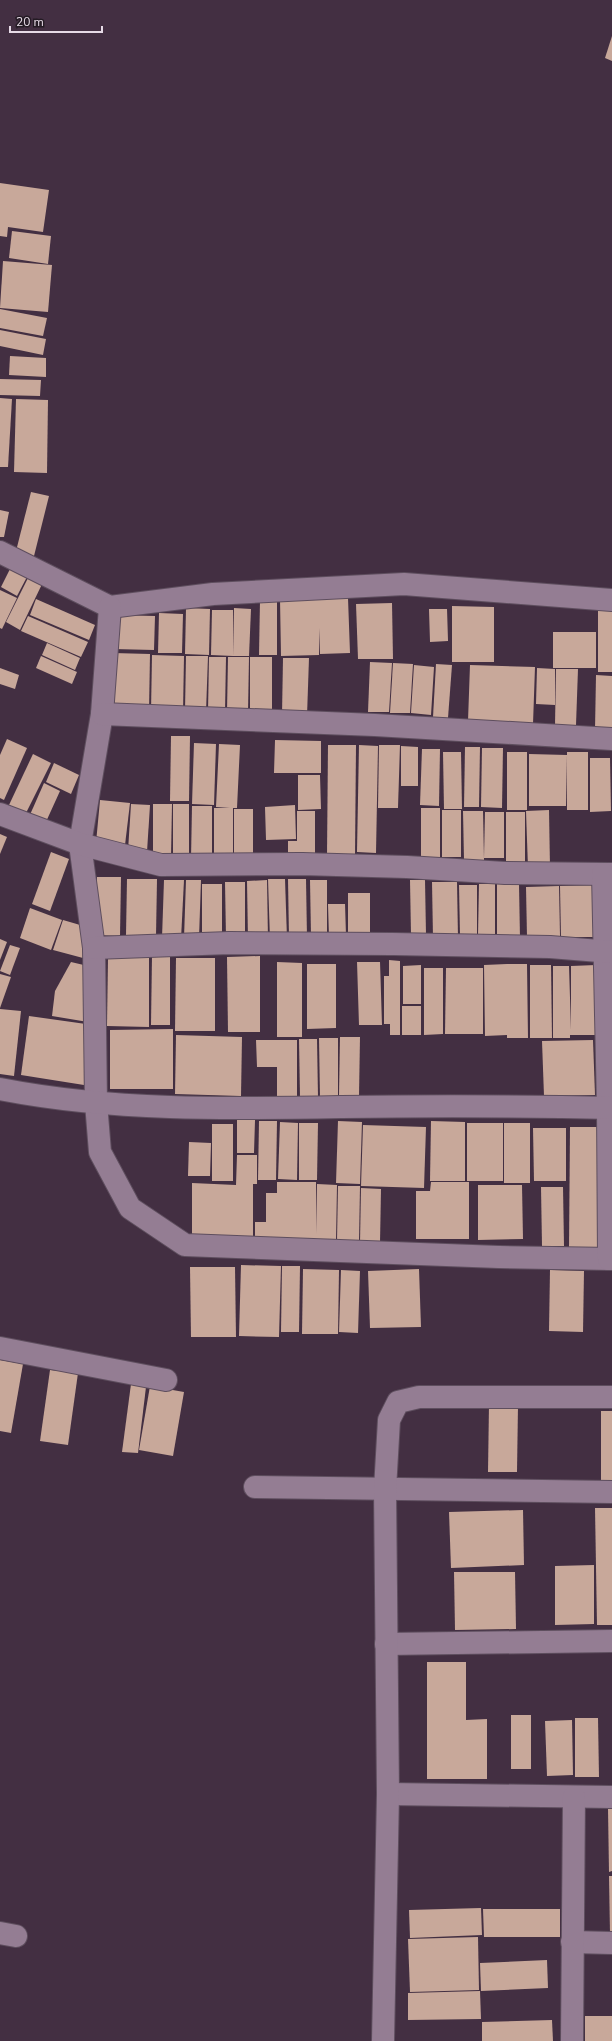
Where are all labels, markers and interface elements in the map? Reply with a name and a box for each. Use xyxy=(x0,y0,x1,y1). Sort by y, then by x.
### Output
scale bar xyxy=(10,8,102,34)
text: 20 m xyxy=(16,14,44,30)

